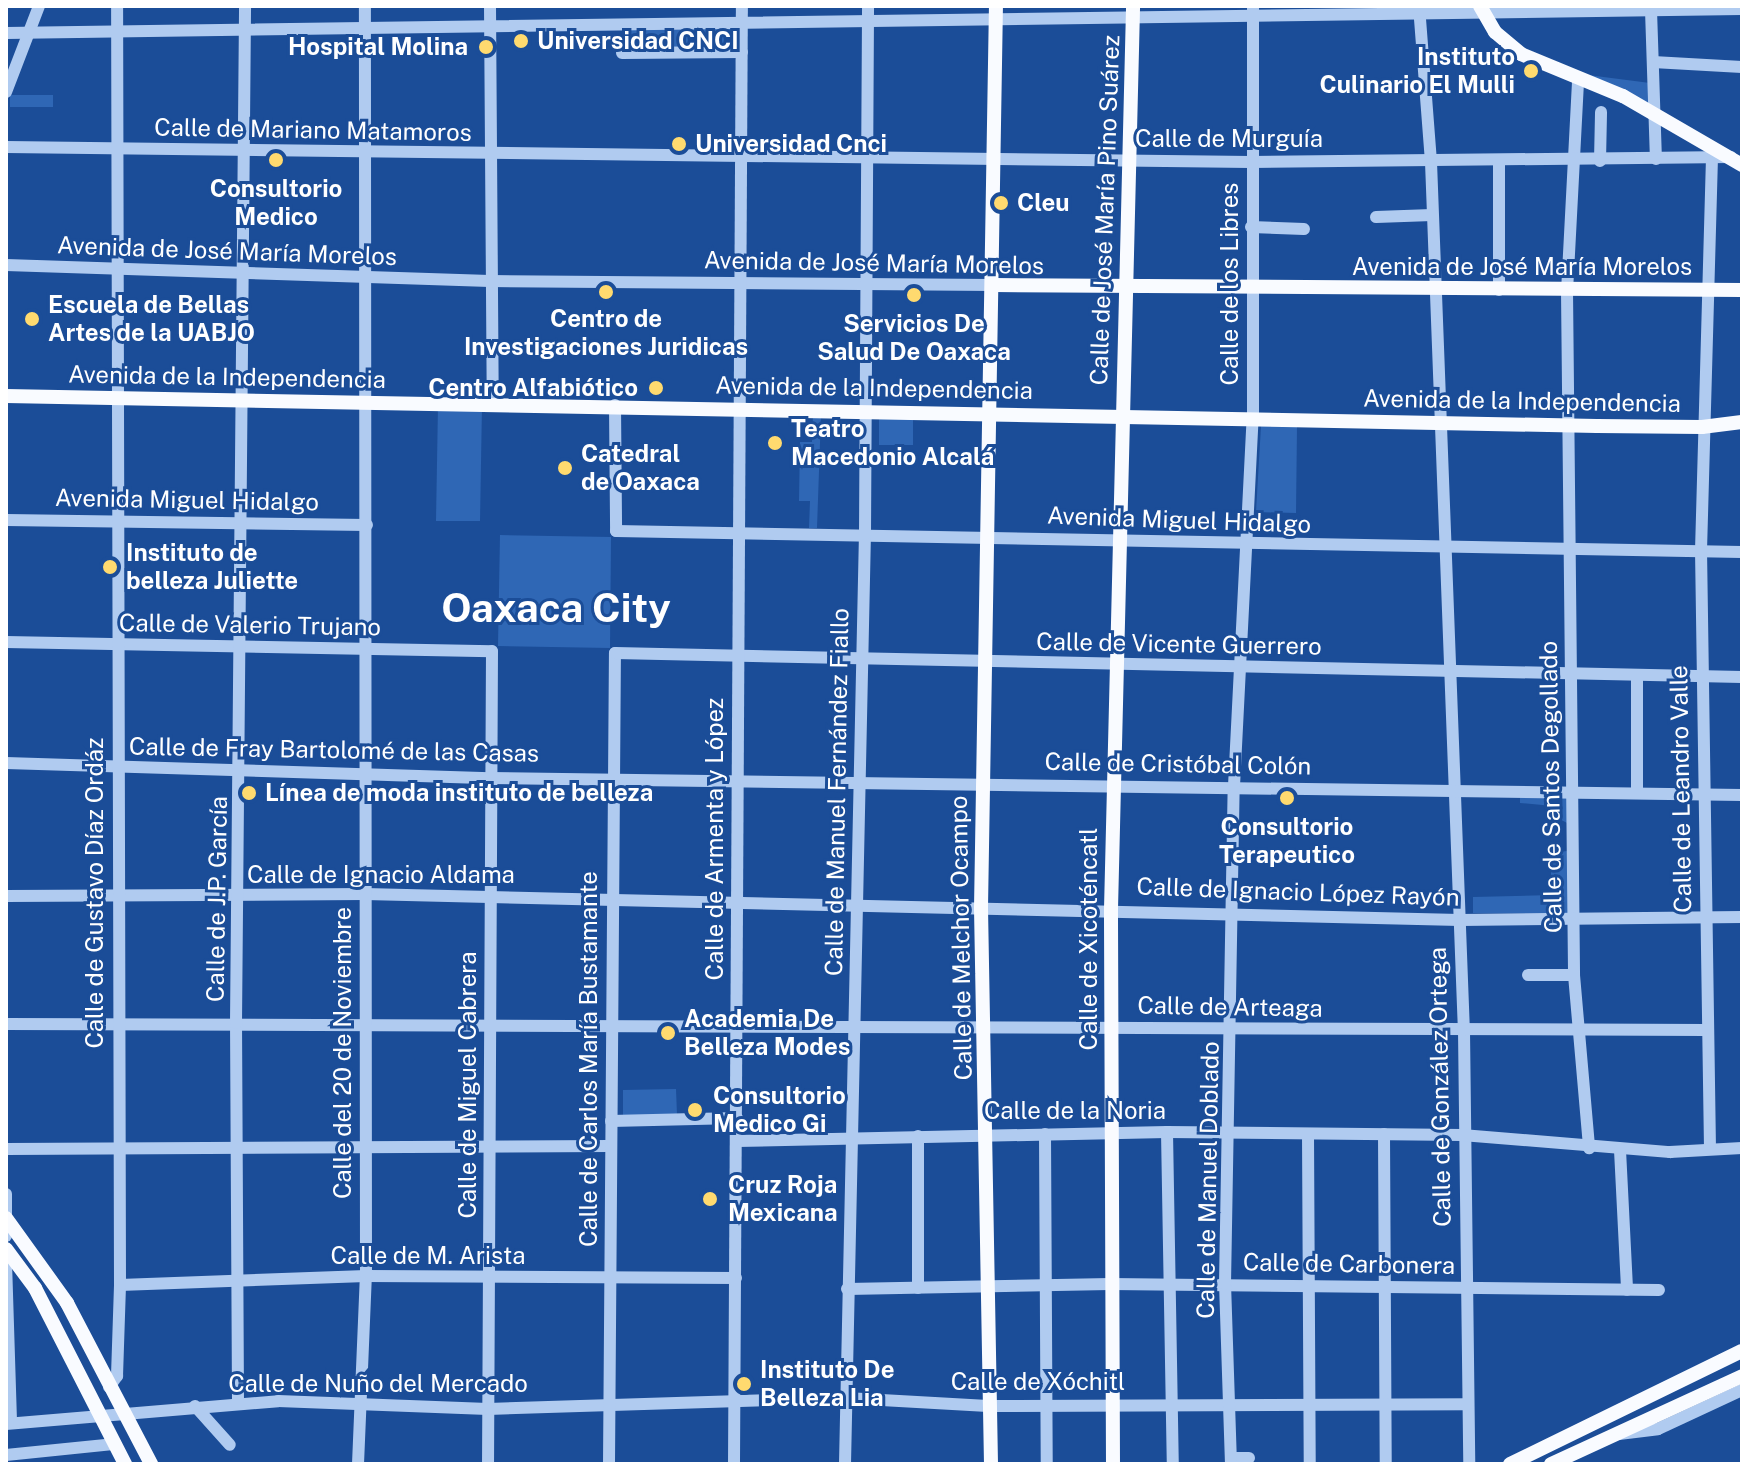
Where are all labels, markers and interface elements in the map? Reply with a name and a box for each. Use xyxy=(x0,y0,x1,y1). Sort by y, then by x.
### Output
place label: Universidad CNCI xyxy=(537,27,739,55)
marker: Universidad CNCI xyxy=(512,32,530,50)
place label: Hospital Molina xyxy=(288,33,468,61)
street label: Calle de José María Pino Suárez xyxy=(1084,34,1126,386)
marker: Hospital Molina xyxy=(475,36,497,58)
place label: Instituto Culinario El Mulli xyxy=(1319,43,1515,99)
marker: Instituto Culinario El Mulli xyxy=(1522,62,1540,80)
street label: Calle de Mariano Matamoros xyxy=(154,113,472,147)
street label: Calle de Murguía xyxy=(1135,125,1323,153)
place label: Universidad Cnci xyxy=(695,130,887,158)
marker: Universidad Cnci xyxy=(670,135,688,153)
marker: Consultorio Medico xyxy=(265,149,287,171)
place label: Consultorio Medico xyxy=(210,175,342,231)
street label: Calle de los Libres xyxy=(1216,182,1244,386)
place label: Cleu xyxy=(1017,189,1069,217)
marker: Cleu xyxy=(992,194,1010,212)
street label: Avenida de José María Morelos xyxy=(56,231,398,271)
street label: Avenida de José María Morelos xyxy=(703,246,1045,280)
street label: Avenida de José María Morelos xyxy=(1352,253,1692,281)
marker: Centro de Investigaciones Juridicas xyxy=(597,283,615,301)
marker: Servicios De Salud De Oaxaca xyxy=(903,284,925,306)
place label: Escuela de Bellas Artes de la UABJO xyxy=(48,291,255,347)
place label: Centro de Investigaciones Juridicas xyxy=(464,305,748,361)
marker: Escuela de Bellas Artes de la UABJO xyxy=(23,310,41,328)
place label: Servicios De Salud De Oaxaca xyxy=(817,310,1011,366)
street label: Avenida de la Independencia xyxy=(68,360,386,394)
street label: Avenida de la Independencia xyxy=(715,371,1033,405)
place label: Centro Alfabiótico xyxy=(428,374,638,402)
marker: Centro Alfabiótico xyxy=(645,377,667,399)
street label: Avenida de la Independencia xyxy=(1363,384,1681,418)
place label: Teatro Macedonio Alcalá xyxy=(791,415,994,471)
marker: Teatro Macedonio Alcalá xyxy=(766,434,784,452)
place label: Catedral de Oaxaca xyxy=(581,440,700,496)
marker: Catedral de Oaxaca xyxy=(556,459,574,477)
street label: Avenida Miguel Hidalgo xyxy=(55,483,319,517)
street label: Avenida Miguel Hidalgo xyxy=(1046,501,1312,539)
place label: Instituto de belleza Juliette xyxy=(126,539,298,595)
marker: Instituto de belleza Juliette xyxy=(101,558,119,576)
district label: Oaxaca City xyxy=(441,584,671,632)
street label: Calle de Manuel Fernández Fiallo xyxy=(819,607,855,977)
street label: Calle de Valerio Trujano xyxy=(118,608,382,642)
street label: Calle de Vicente Guerrero xyxy=(1035,627,1323,661)
street label: Calle de Santos Degollado xyxy=(1534,640,1568,934)
street label: Calle de Leandro Valle xyxy=(1664,664,1698,914)
street label: Calle de Armenta y López xyxy=(701,697,729,981)
street label: Calle de Fray Bartolomé de las Casas xyxy=(128,732,540,768)
street label: Calle de Gustavo Díaz Ordáz xyxy=(81,737,109,1049)
street label: Calle de Cristóbal Colón xyxy=(1044,747,1312,781)
place label: Línea de moda instituto de belleza xyxy=(265,779,654,807)
marker: Línea de moda instituto de belleza xyxy=(240,784,258,802)
marker: Consultorio Terapeutico xyxy=(1276,787,1298,809)
street label: Calle de J.P. García xyxy=(201,795,233,1003)
street label: Calle de Melchor Ocampo xyxy=(944,795,978,1081)
place label: Consultorio Terapeutico xyxy=(1219,813,1355,869)
street label: Calle de Xicoténcatl xyxy=(1075,827,1103,1051)
street label: Calle de Ignacio Aldama xyxy=(247,861,515,889)
street label: Calle de Carlos María Bustamante xyxy=(575,871,603,1247)
street label: Calle de Ignacio López Rayón xyxy=(1136,872,1460,912)
street label: Calle del 20 de Noviembre xyxy=(329,907,357,1199)
street label: Calle de González Ortega xyxy=(1423,947,1457,1227)
street label: Calle de Miguel Cabrera xyxy=(454,951,482,1219)
street label: Calle de Arteaga xyxy=(1137,991,1323,1023)
place label: Academia De Belleza Modes xyxy=(684,1005,850,1061)
marker: Academia De Belleza Modes xyxy=(659,1024,677,1042)
street label: Calle de Manuel Doblado xyxy=(1191,1041,1225,1319)
place label: Consultorio Medico Gi xyxy=(713,1082,846,1138)
street label: Calle de la Noria xyxy=(984,1097,1166,1125)
marker: Consultorio Medico Gi xyxy=(684,1099,706,1121)
place label: Cruz Roja Mexicana xyxy=(728,1171,837,1227)
marker: Cruz Roja Mexicana xyxy=(699,1188,721,1210)
street label: Calle de M. Arista xyxy=(330,1242,526,1270)
street label: Calle de Carbonera xyxy=(1242,1248,1456,1280)
place label: Instituto De Belleza Lia xyxy=(760,1356,895,1412)
street label: Calle de Xóchitl xyxy=(950,1368,1126,1396)
street label: Calle de Nuño del Mercado xyxy=(228,1370,528,1398)
marker: Instituto De Belleza Lia xyxy=(735,1375,753,1393)

